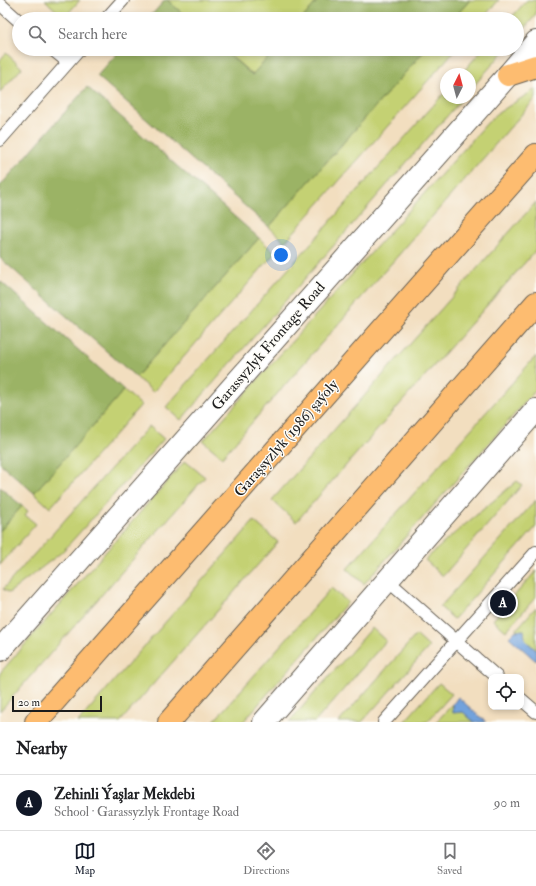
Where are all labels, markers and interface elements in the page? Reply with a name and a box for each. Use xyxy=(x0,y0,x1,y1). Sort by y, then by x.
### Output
search box xyxy=(12,12,524,56)
icon: search xyxy=(26,23,48,45)
text: Search here xyxy=(58,25,127,44)
north arrow xyxy=(440,68,476,104)
your location xyxy=(271,245,291,265)
street label: Garassyzlyk Frontage Road xyxy=(207,278,330,414)
street label: Garaşsyzlyk (1986) şaýoly xyxy=(230,375,343,501)
pin: A xyxy=(490,588,516,618)
map controls xyxy=(488,674,524,710)
button: locate xyxy=(488,674,524,710)
scale bar xyxy=(12,694,102,713)
text: 20 m xyxy=(18,696,40,709)
text: Nearby xyxy=(16,738,67,759)
text: Zehinli Ýaşlar Mekdebi xyxy=(54,785,195,804)
text: A xyxy=(25,795,33,811)
text: 90 m xyxy=(494,795,520,811)
text: School · Garassyzlyk Frontage Road xyxy=(54,804,239,820)
tab: Map xyxy=(74,840,96,877)
tab: Directions xyxy=(243,840,290,877)
tab: Saved xyxy=(437,840,462,877)

